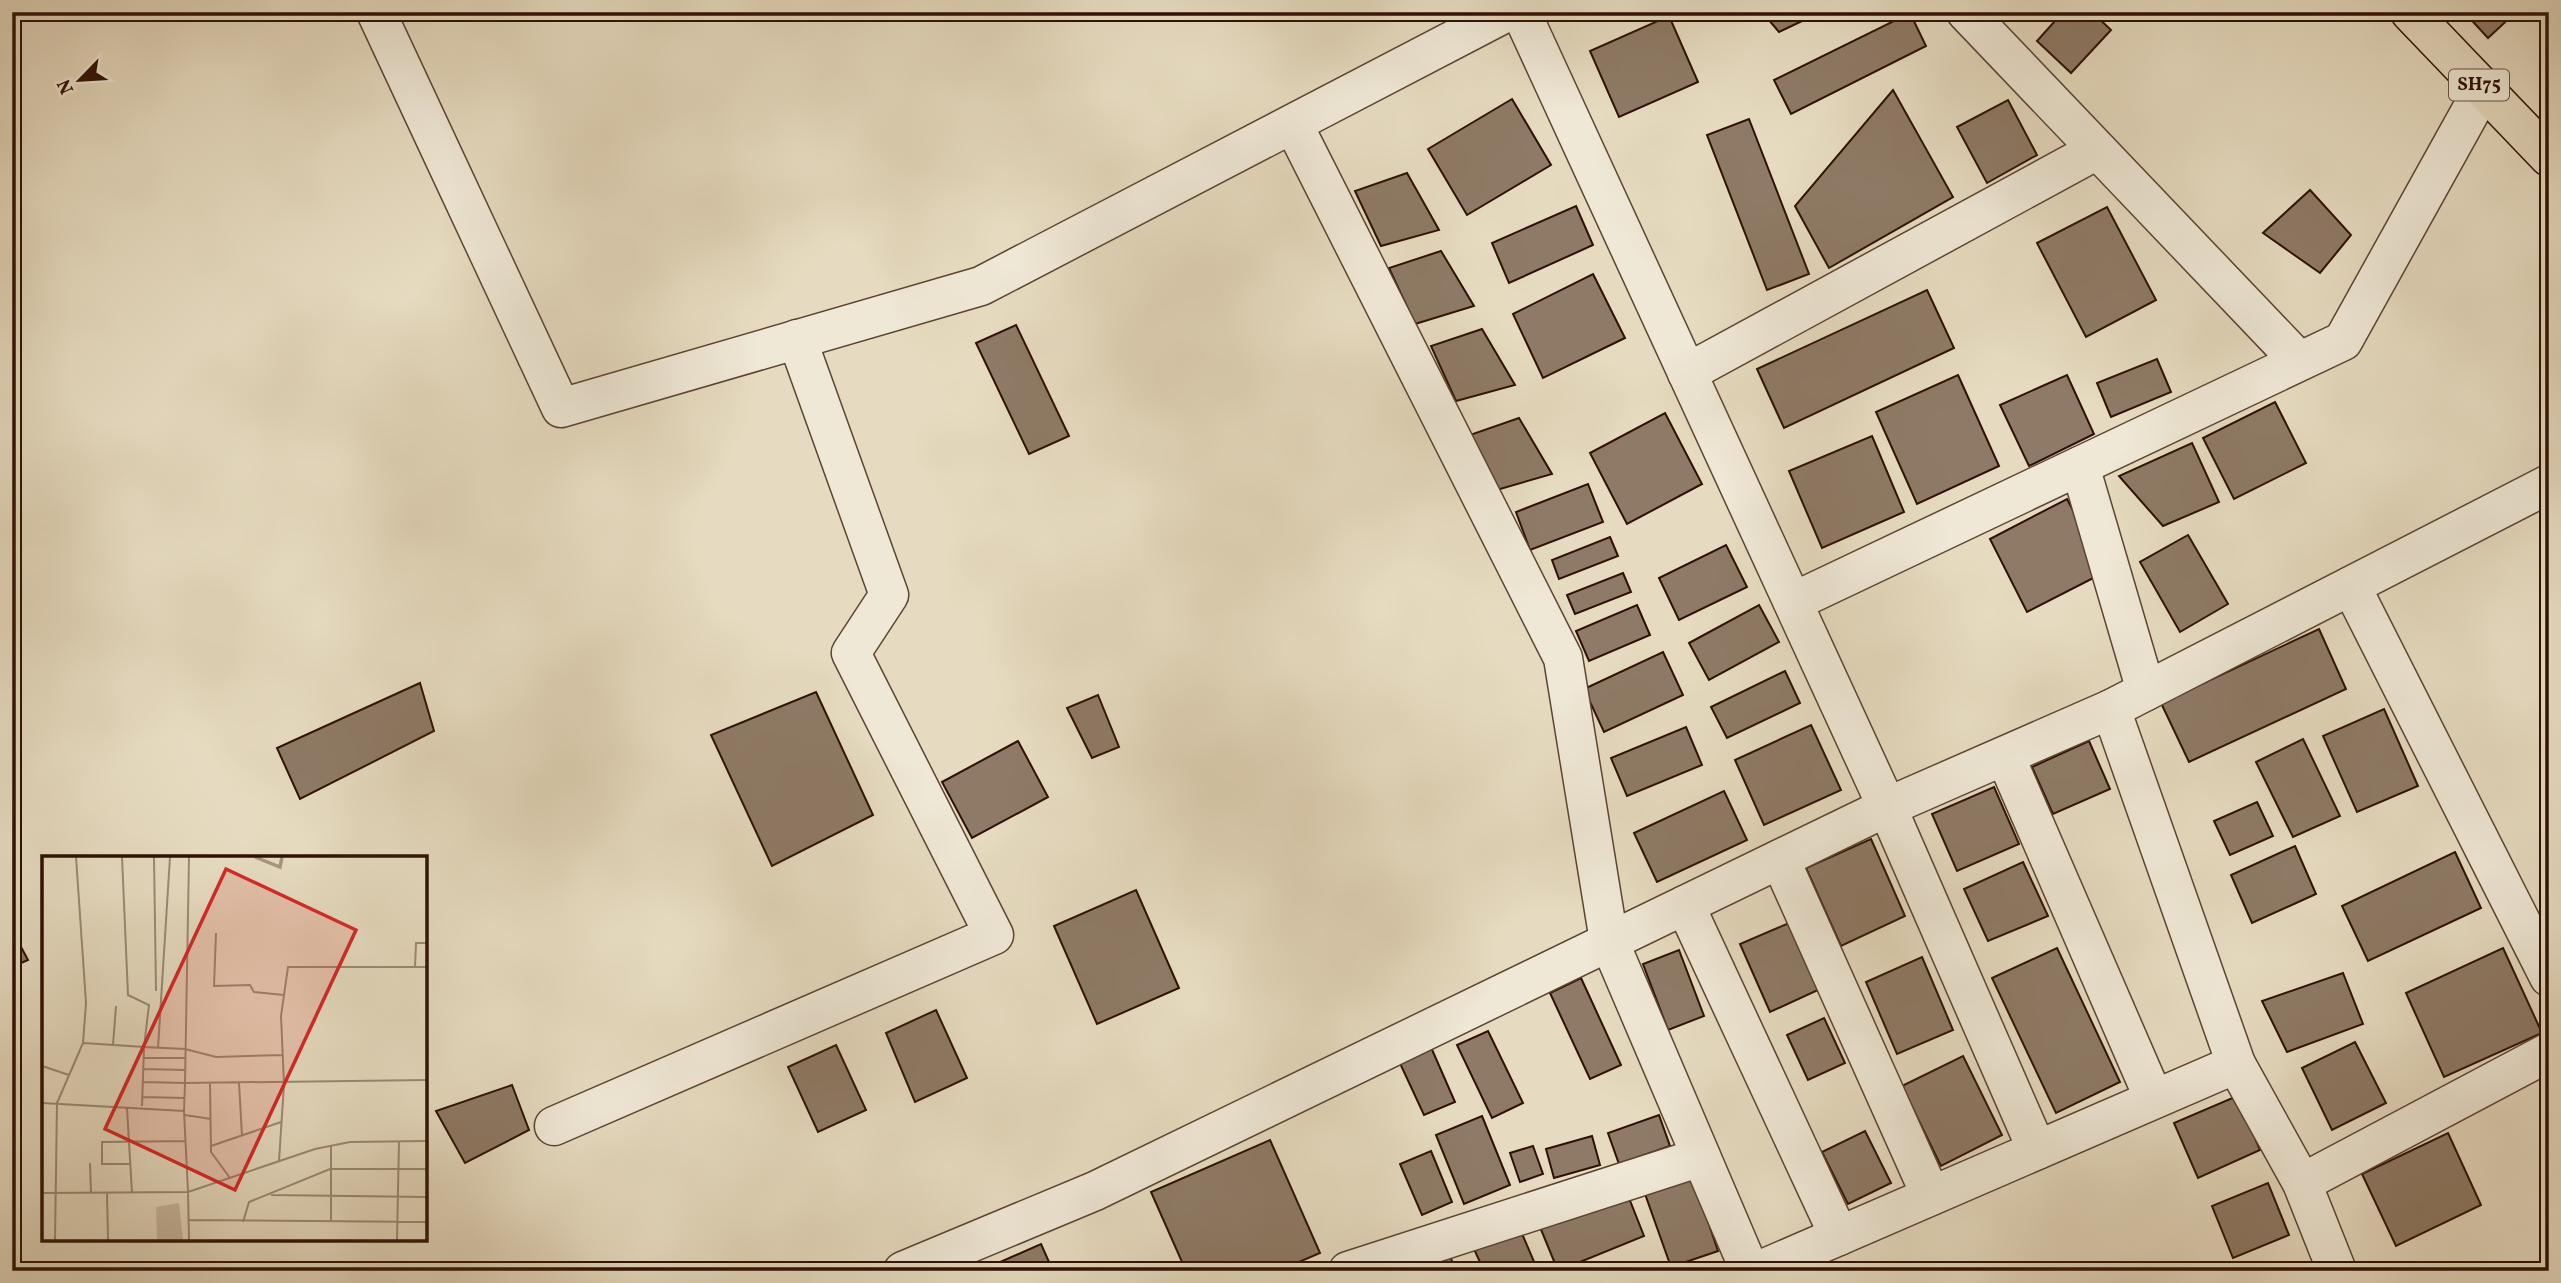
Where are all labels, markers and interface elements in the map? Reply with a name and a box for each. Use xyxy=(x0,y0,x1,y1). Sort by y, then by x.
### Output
north arrow xyxy=(46,46,116,116)
road number: SH75 xyxy=(2449,69,2509,100)
text: N xyxy=(52,74,81,98)
inset map xyxy=(42,856,427,1241)

